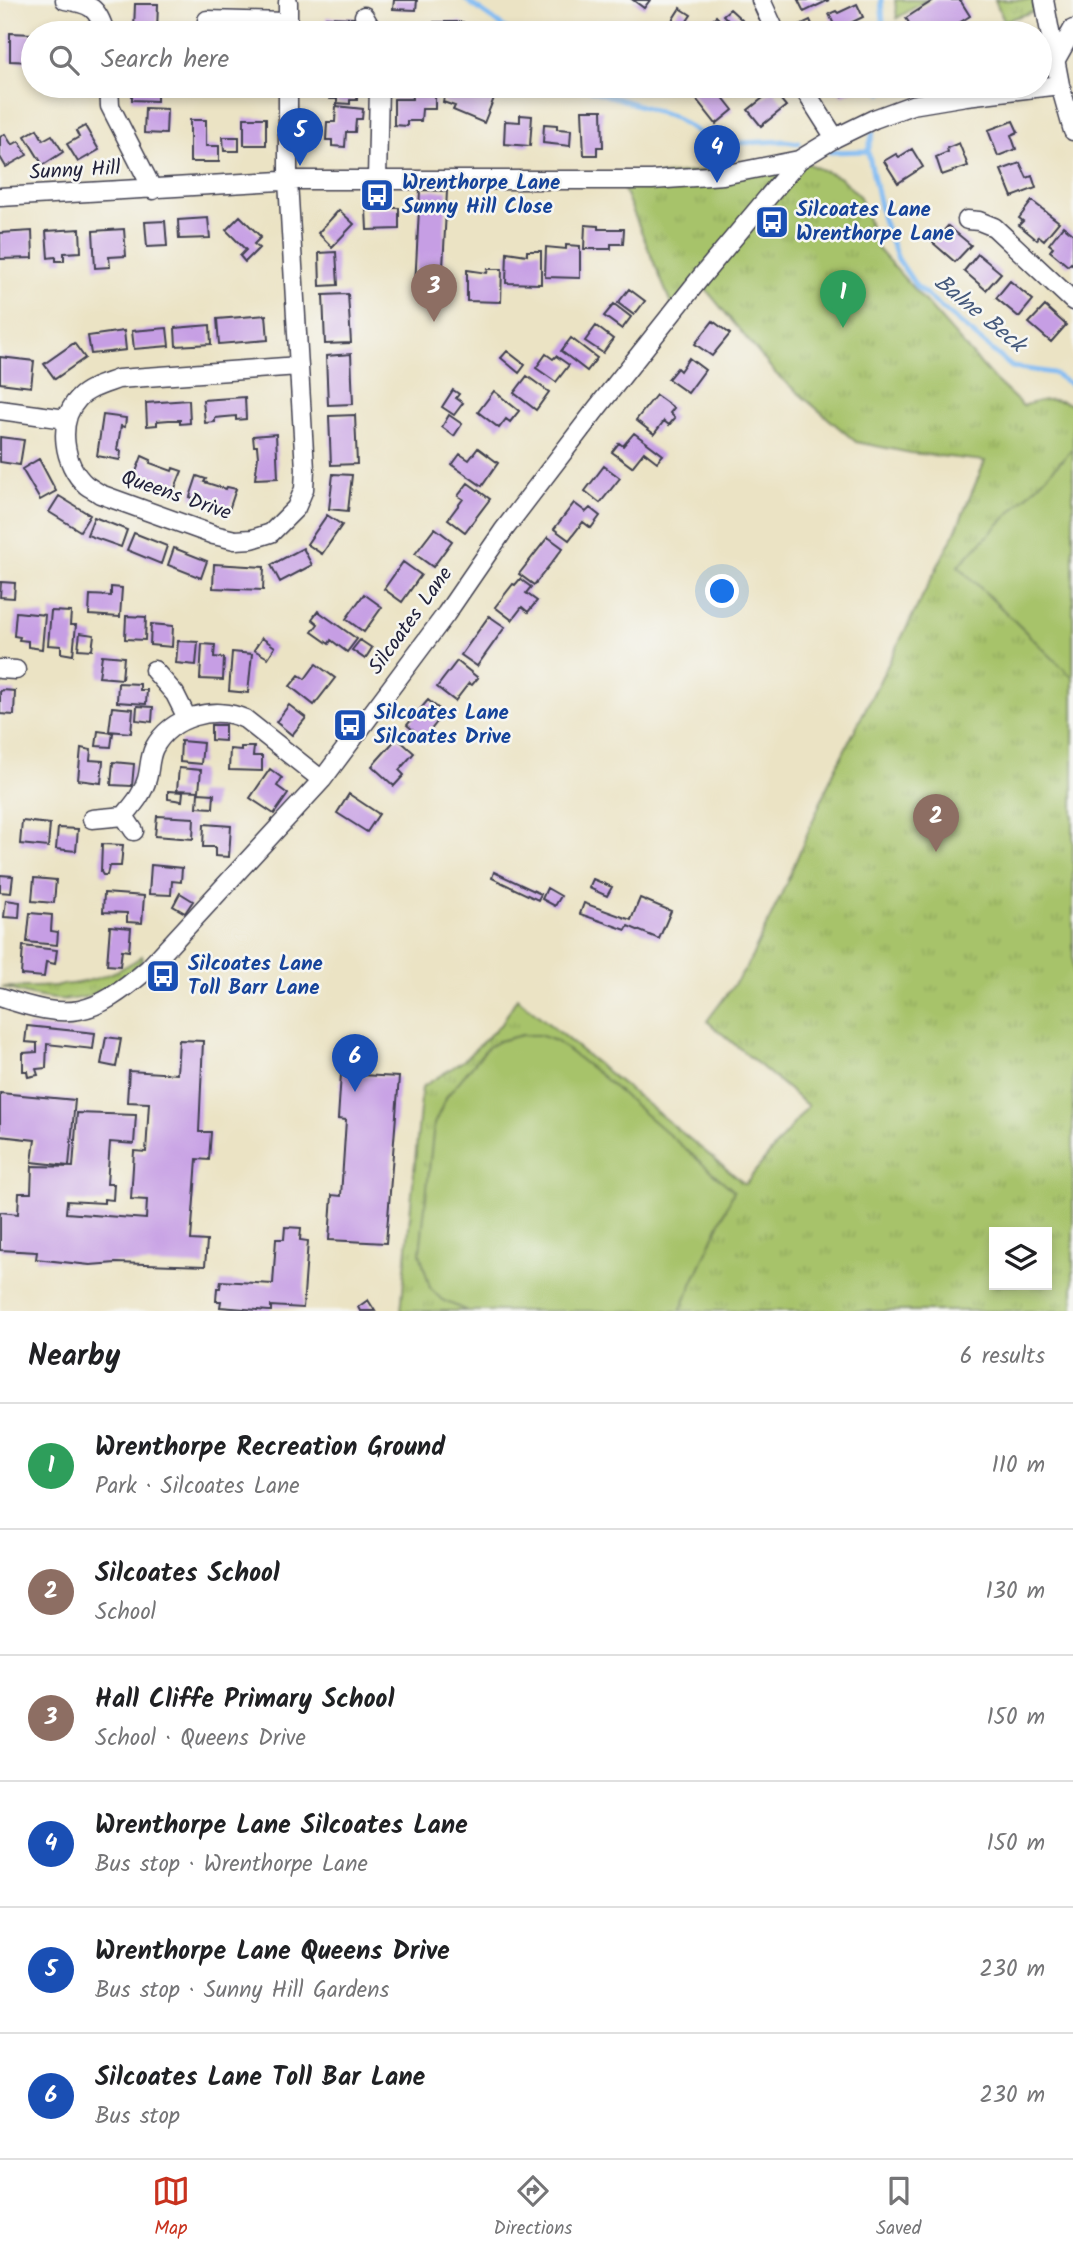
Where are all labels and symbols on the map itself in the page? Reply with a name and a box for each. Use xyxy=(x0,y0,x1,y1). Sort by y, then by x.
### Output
pin: 5 xyxy=(277,108,323,166)
pin: 4 xyxy=(694,125,740,183)
street label: Sunny Hill xyxy=(29,152,121,190)
place label: Wrenthorpe Lane Sunny Hill Close xyxy=(402,167,560,224)
bus stop icon: Wrenthorpe Lane Sunny Hill Close xyxy=(358,176,396,214)
place label: Silcoates Lane Wrenthorpe Lane xyxy=(796,194,954,251)
bus stop icon: Silcoates Lane Wrenthorpe Lane xyxy=(753,203,791,241)
pin: 3 xyxy=(411,264,457,322)
water label: Balne Beck xyxy=(925,266,1035,364)
pin: 1 xyxy=(820,270,866,328)
street label: Queens Drive xyxy=(116,462,236,530)
street label: Silcoates Lane xyxy=(360,560,462,682)
your location xyxy=(705,574,739,608)
place label: Silcoates Lane Silcoates Drive xyxy=(374,697,511,754)
bus stop icon: Silcoates Lane Silcoates Drive xyxy=(331,706,369,744)
pin: 2 xyxy=(913,794,959,852)
place label: Silcoates Lane Toll Barr Lane xyxy=(188,948,323,1005)
bus stop icon: Silcoates Lane Toll Barr Lane xyxy=(144,957,182,995)
pin: 6 xyxy=(332,1034,378,1092)

